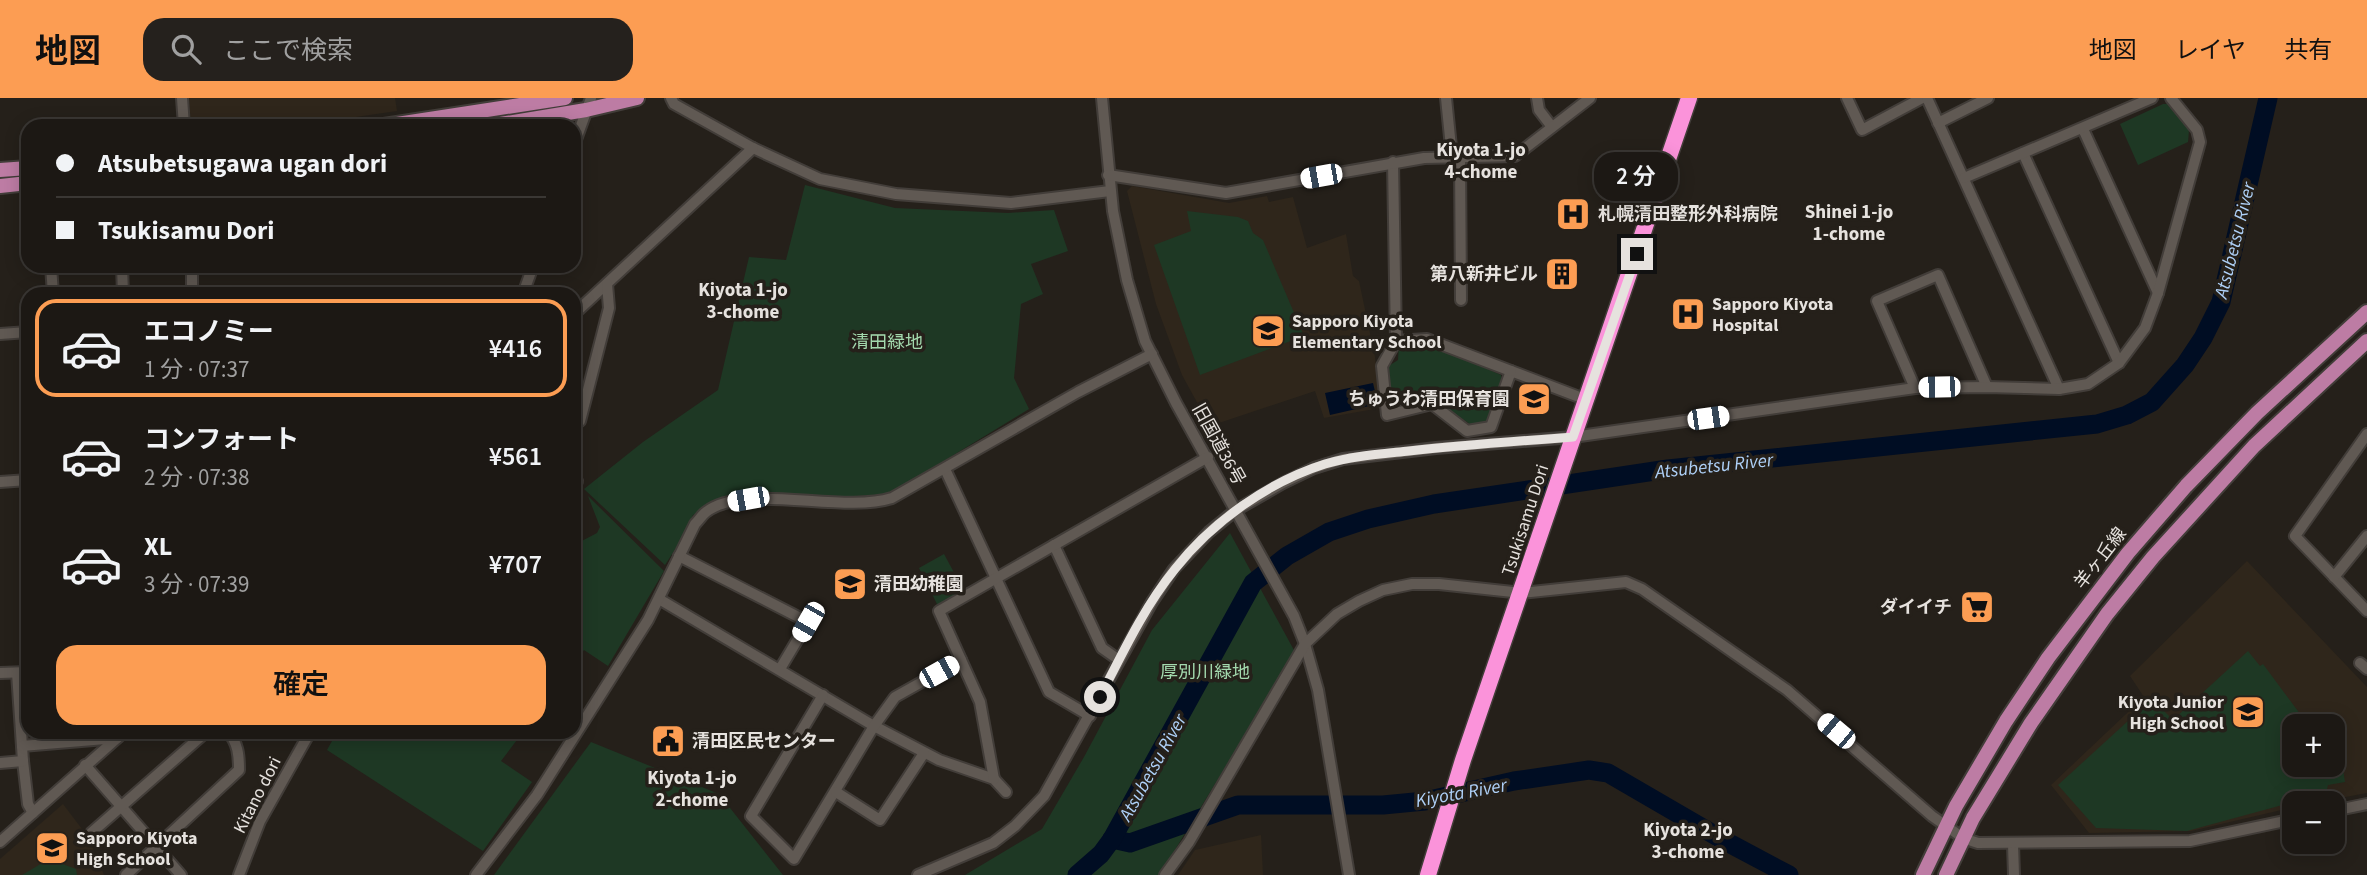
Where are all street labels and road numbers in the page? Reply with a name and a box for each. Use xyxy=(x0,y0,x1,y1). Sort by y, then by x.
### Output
street label: 旧国道36号 xyxy=(1186,399,1251,490)
street label: Tsukisamu Dori xyxy=(1496,461,1555,579)
street label: 羊ヶ丘線 xyxy=(2068,522,2132,594)
street label: Kitano dori xyxy=(227,752,287,838)

